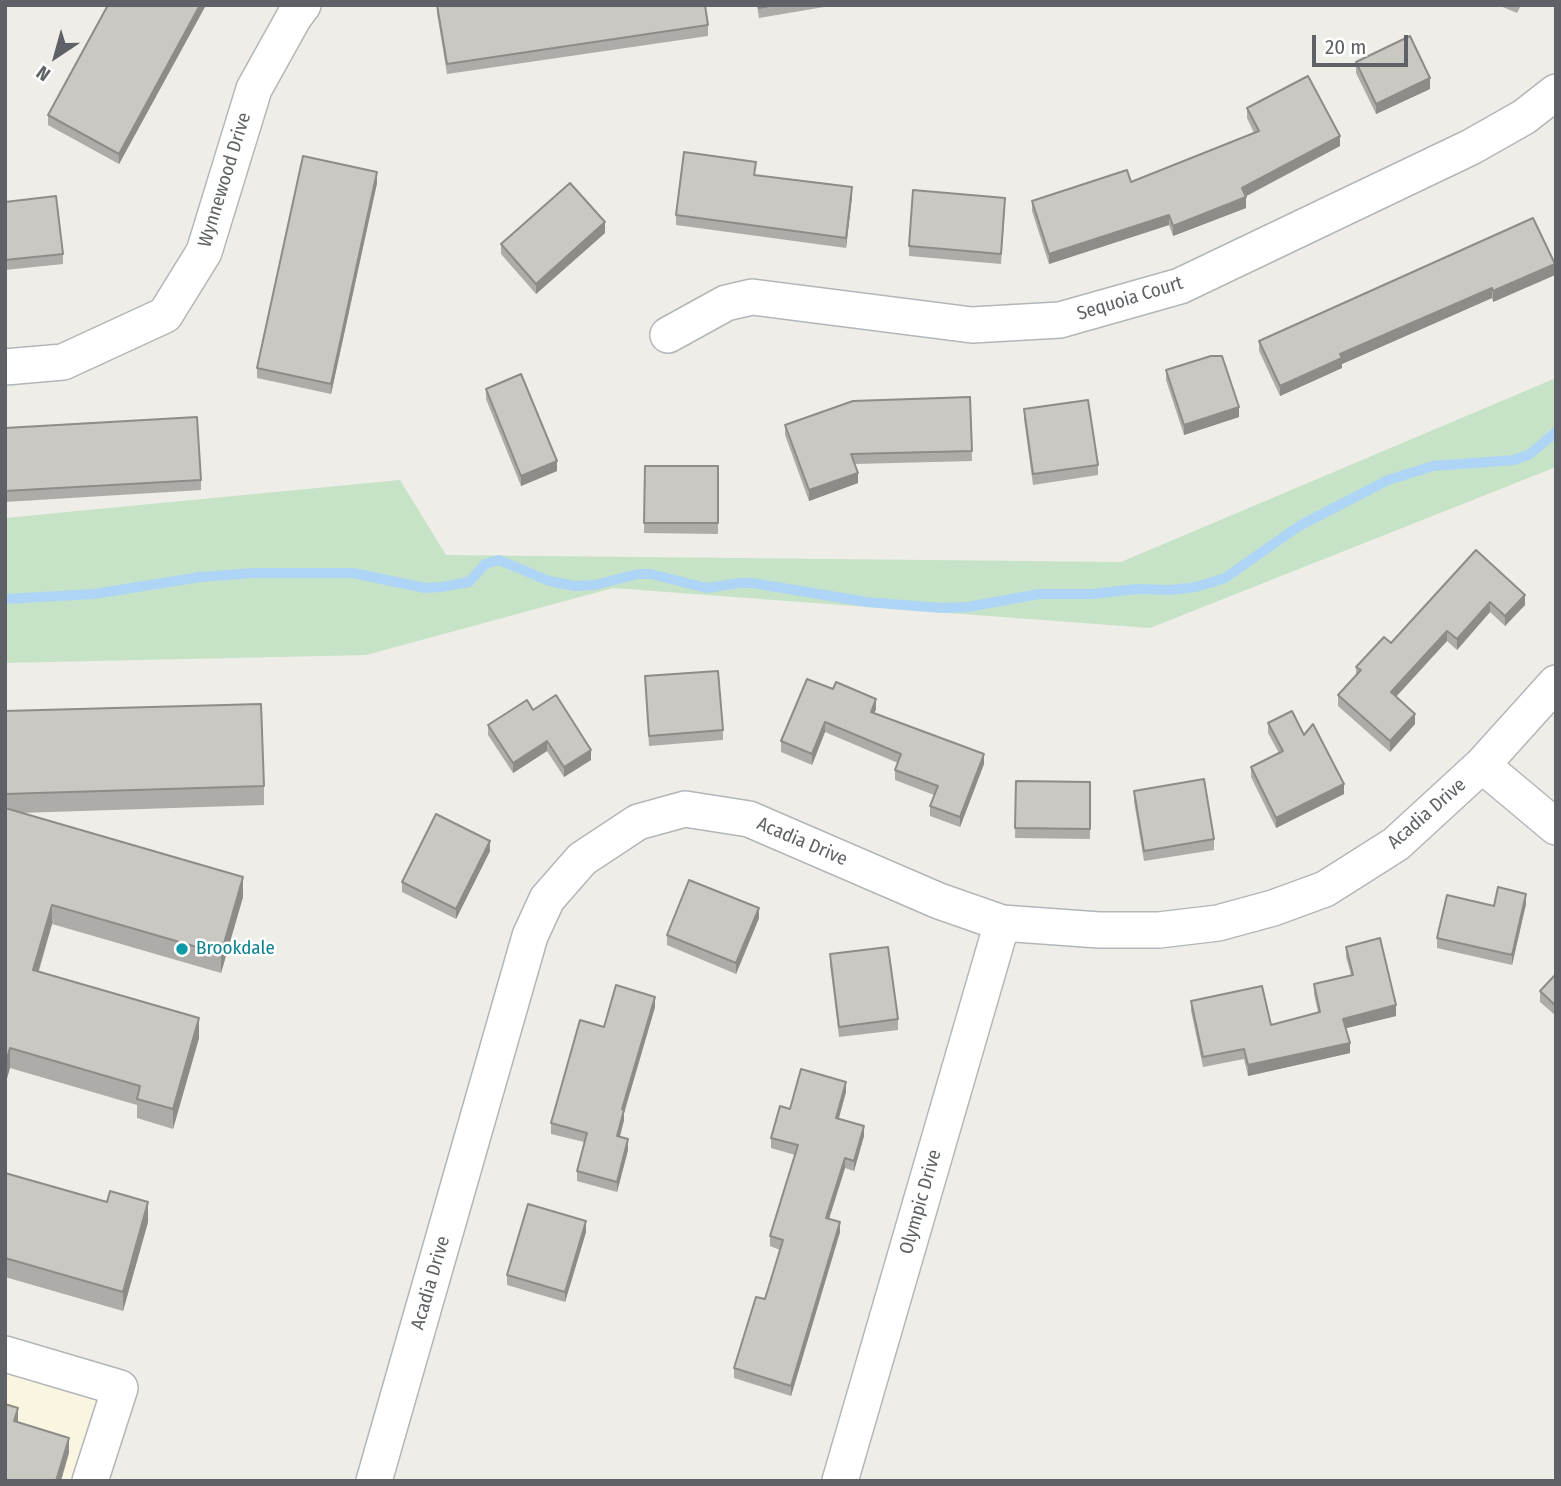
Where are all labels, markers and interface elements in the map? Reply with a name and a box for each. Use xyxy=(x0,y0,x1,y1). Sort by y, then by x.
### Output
north arrow xyxy=(21,21,91,91)
scale bar xyxy=(1316,21,1412,65)
text: 20 m xyxy=(1325,34,1366,60)
text: N xyxy=(32,61,55,86)
street label: Wynnewood Drive xyxy=(194,110,256,250)
street label: Sequoia Court xyxy=(1074,272,1186,326)
street label: Acadia Drive xyxy=(1383,774,1471,854)
street label: Acadia Drive xyxy=(753,813,851,871)
place label: Brookdale xyxy=(196,938,275,960)
marker: Brookdale xyxy=(174,941,190,957)
street label: Olympic Drive xyxy=(895,1147,947,1257)
street label: Acadia Drive xyxy=(407,1234,455,1332)

